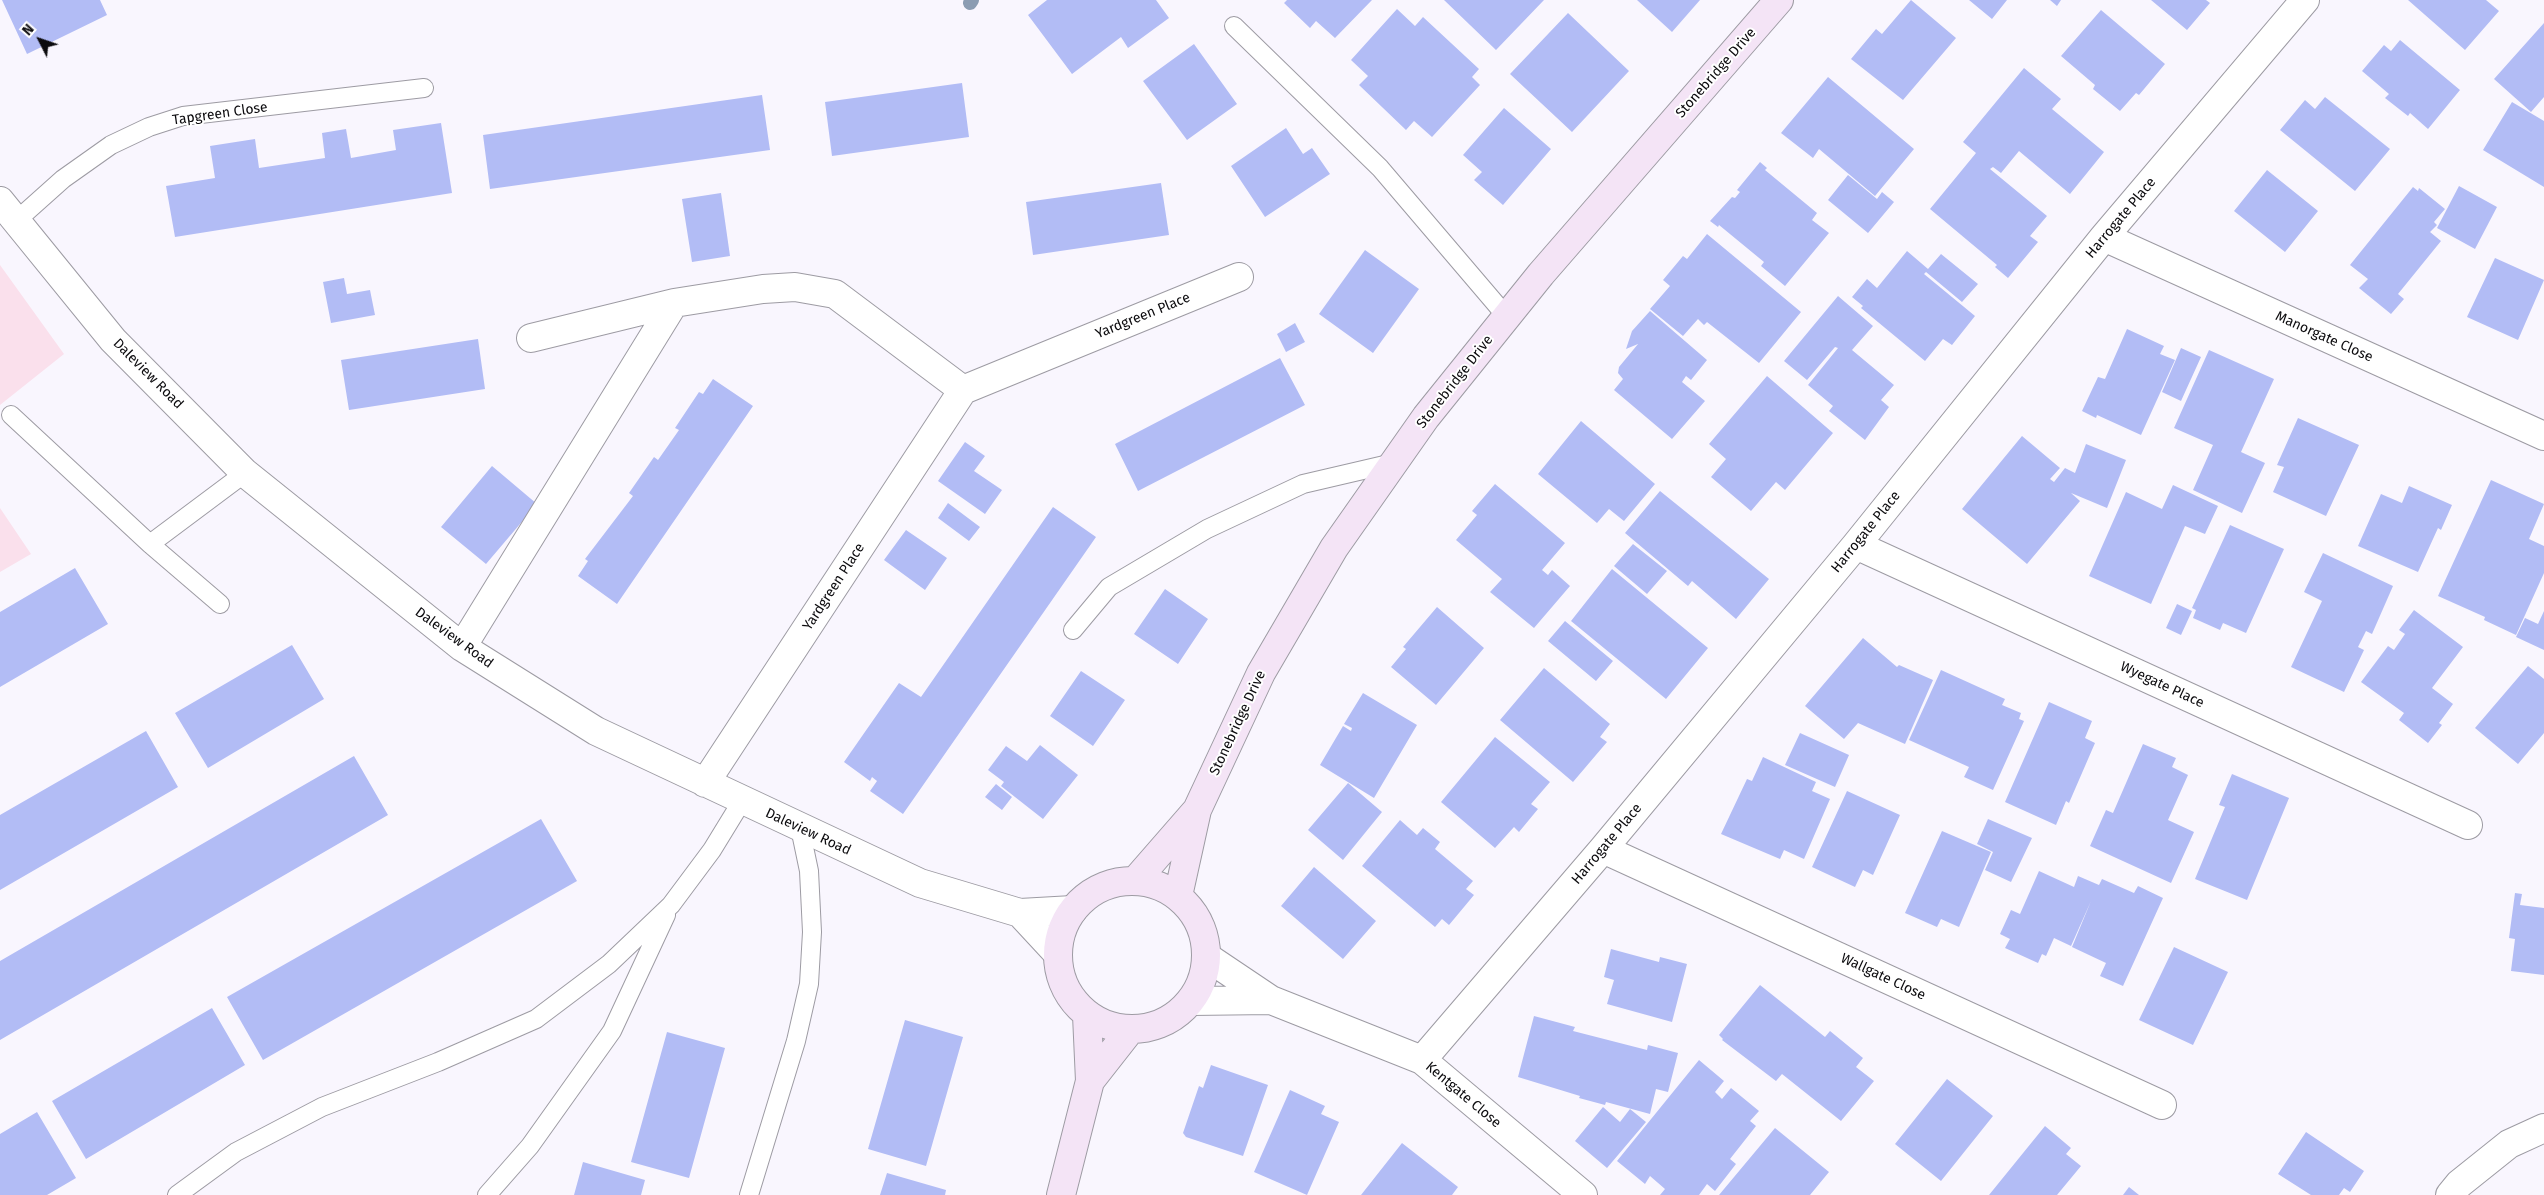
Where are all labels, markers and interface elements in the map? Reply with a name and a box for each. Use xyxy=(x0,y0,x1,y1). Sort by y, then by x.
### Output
north arrow xyxy=(15,15,65,65)
text: N xyxy=(19,21,38,39)
street label: Stonebridge Drive xyxy=(1672,25,1760,121)
street label: Tapgreen Close xyxy=(171,99,269,129)
street label: Harrogate Place xyxy=(2082,174,2160,262)
street label: Yardgreen Place xyxy=(1093,289,1193,343)
street label: Manorgate Close xyxy=(2273,308,2375,366)
street label: Stonebridge Drive xyxy=(1413,332,1497,432)
street label: Daleview Road xyxy=(109,335,187,413)
street label: Harrogate Place xyxy=(1828,488,1904,576)
street label: Yardgreen Place xyxy=(800,540,868,634)
street label: Daleview Road xyxy=(412,604,496,672)
street label: Wyegate Place xyxy=(2117,658,2207,712)
street label: Stonebridge Drive xyxy=(1206,668,1270,778)
street label: Harrogate Place xyxy=(1568,800,1646,888)
street label: Daleview Road xyxy=(763,805,853,859)
street label: Wallgate Close xyxy=(1838,950,1928,1004)
street label: Kentgate Close xyxy=(1422,1058,1504,1132)

